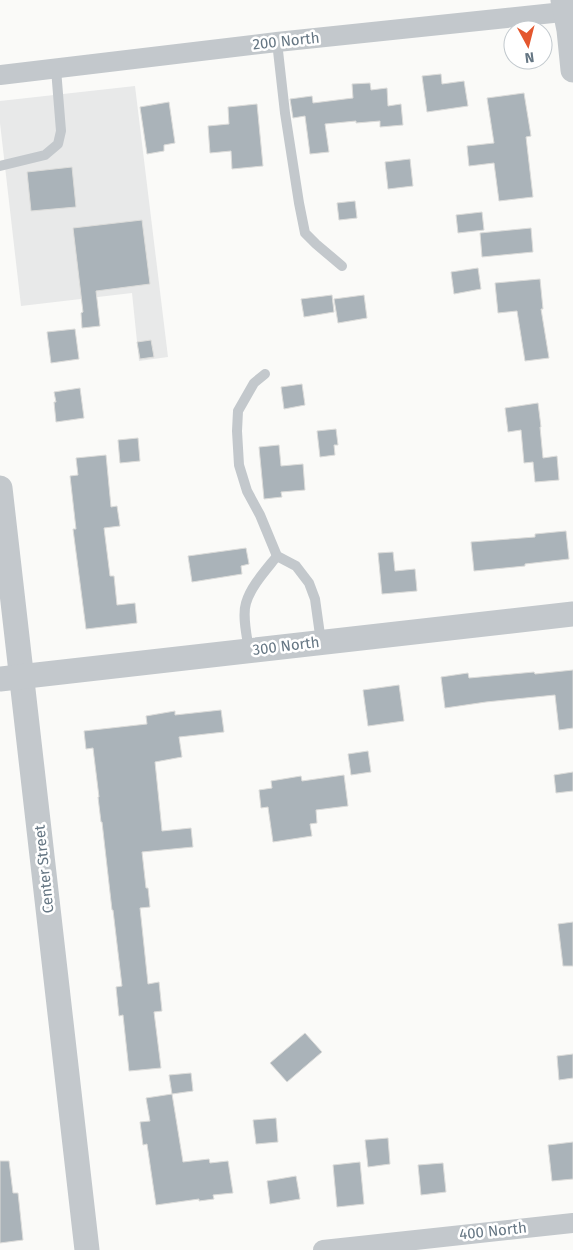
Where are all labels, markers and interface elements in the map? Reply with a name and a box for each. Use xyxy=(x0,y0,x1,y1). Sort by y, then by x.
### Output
north arrow xyxy=(503,20,553,70)
street label: 200 North xyxy=(252,29,320,53)
text: N xyxy=(524,48,535,66)
street label: 300 North xyxy=(252,633,320,659)
street label: Center Street xyxy=(30,823,58,914)
street label: 400 North xyxy=(458,1219,528,1243)

